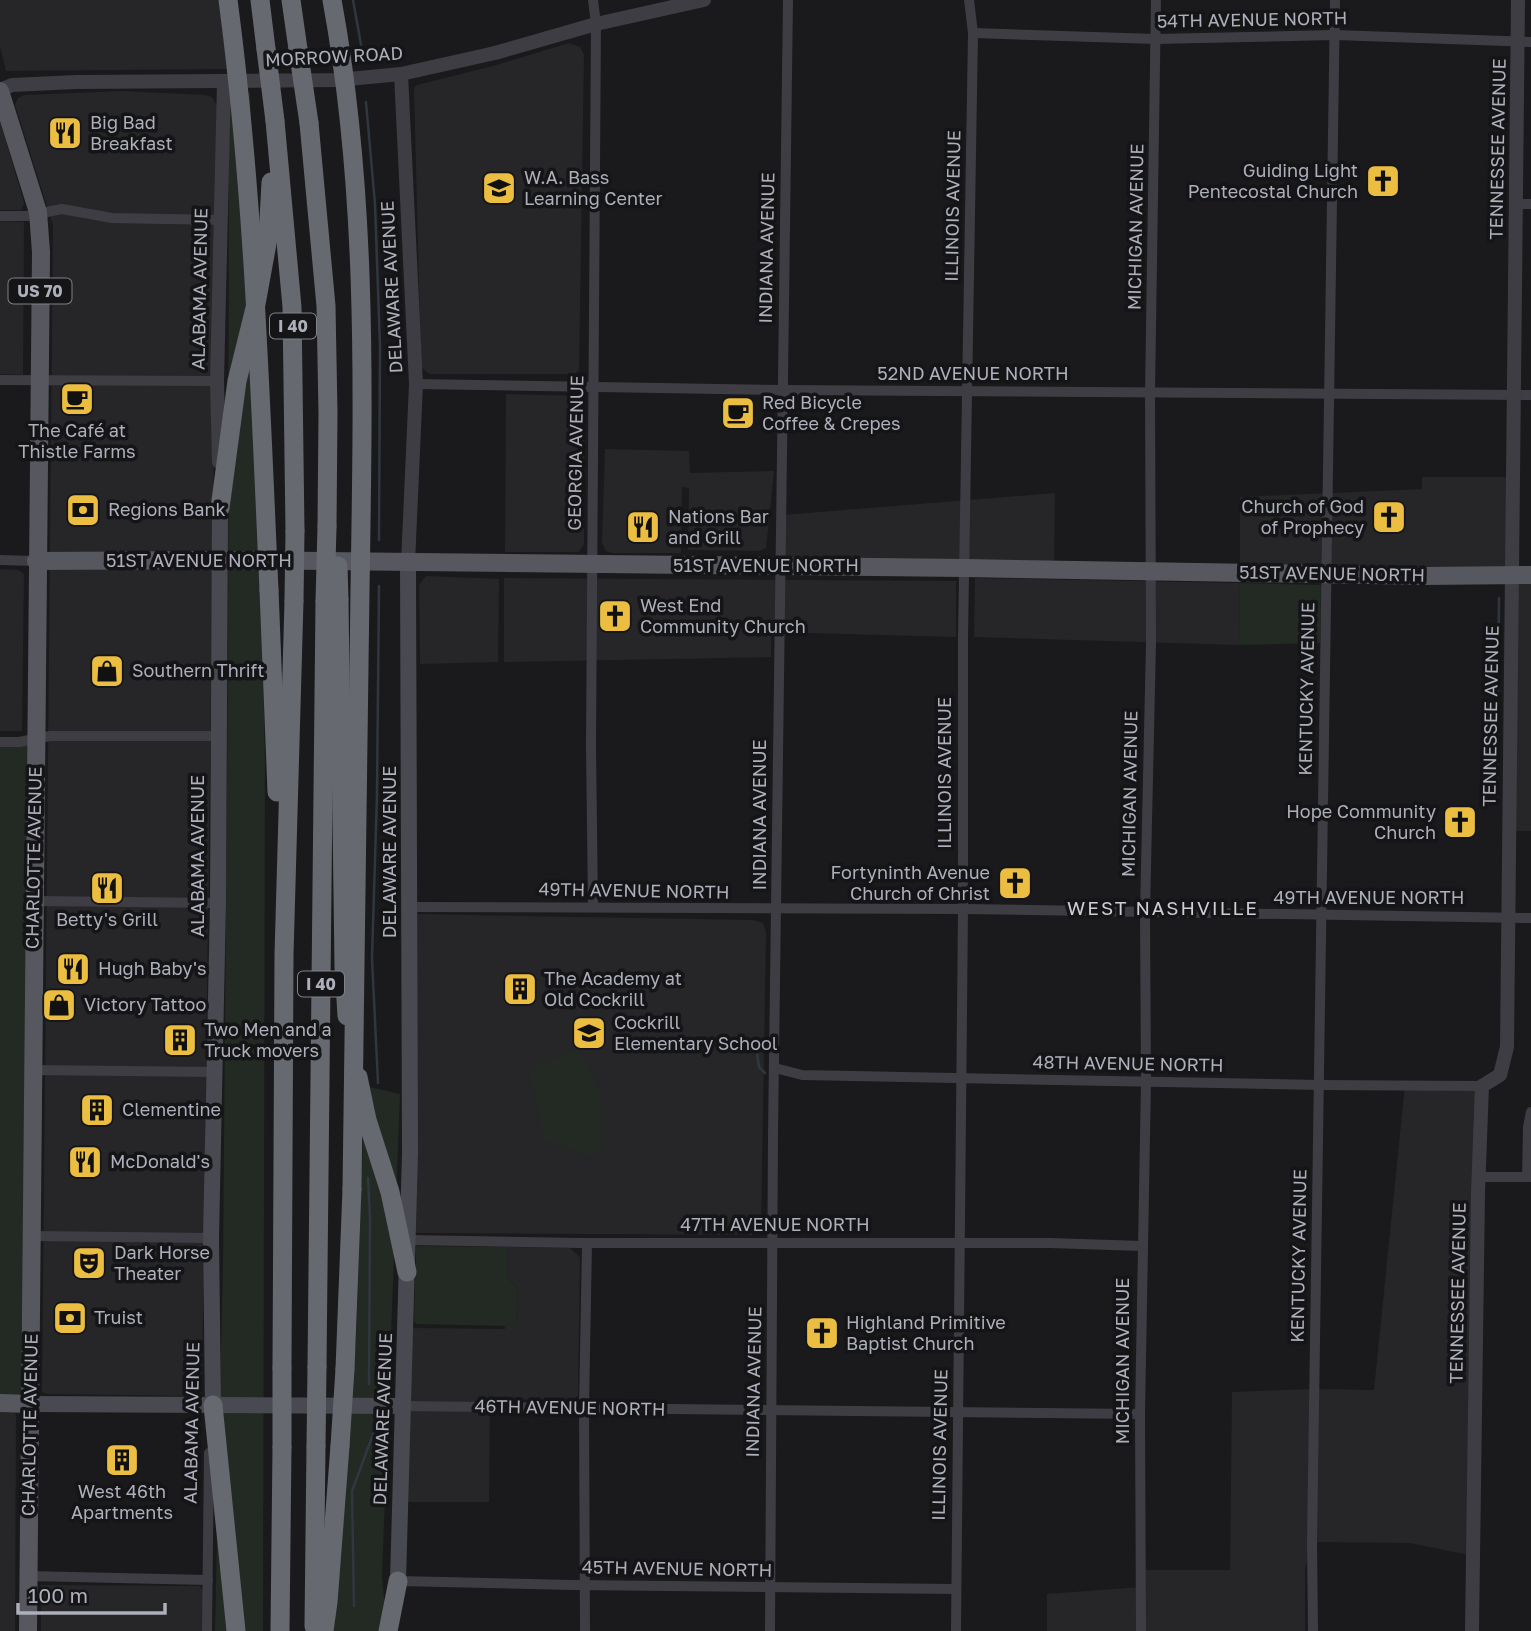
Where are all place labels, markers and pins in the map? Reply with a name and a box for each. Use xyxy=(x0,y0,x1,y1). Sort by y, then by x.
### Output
place label: Big Bad Breakfast xyxy=(90,111,173,154)
restaurant icon: Big Bad Breakfast xyxy=(46,114,84,152)
place label: Guiding Light Pentecostal Church xyxy=(1188,159,1358,202)
church icon: Guiding Light Pentecostal Church xyxy=(1364,162,1402,200)
place label: W.A. Bass Learning Center xyxy=(524,166,662,209)
school or university icon: W.A. Bass Learning Center xyxy=(480,169,518,207)
cafe icon: The Café at Thistle Farms xyxy=(58,380,96,418)
place label: Red Bicycle Coffee & Crepes xyxy=(762,391,901,434)
cafe icon: Red Bicycle Coffee & Crepes xyxy=(719,394,757,432)
place label: The Café at Thistle Farms xyxy=(18,419,136,462)
bank icon: Regions Bank xyxy=(64,491,102,529)
place label: Church of God of Prophecy xyxy=(1241,495,1364,538)
place label: Regions Bank xyxy=(108,498,226,520)
church icon: Church of God of Prophecy xyxy=(1370,498,1408,536)
place label: Nations Bar and Grill xyxy=(668,505,769,548)
restaurant icon: Nations Bar and Grill xyxy=(624,508,662,546)
place label: West End Community Church xyxy=(640,594,806,637)
church icon: West End Community Church xyxy=(596,597,634,635)
shop icon: Southern Thrift xyxy=(88,652,126,690)
place label: Southern Thrift xyxy=(132,659,265,681)
place label: Hope Community Church xyxy=(1286,800,1436,843)
church icon: Hope Community Church xyxy=(1441,803,1479,841)
place label: Fortyninth Avenue Church of Christ xyxy=(831,861,990,904)
church icon: Fortyninth Avenue Church of Christ xyxy=(996,864,1034,902)
restaurant icon: Betty's Grill xyxy=(88,869,126,907)
place label: Betty's Grill xyxy=(56,908,158,930)
restaurant icon: Hugh Baby's xyxy=(54,950,92,988)
place label: Hugh Baby's xyxy=(98,957,206,979)
place label: The Academy at Old Cockrill xyxy=(544,967,682,1010)
building icon: The Academy at Old Cockrill xyxy=(501,970,539,1008)
shop icon: Victory Tattoo xyxy=(40,986,78,1024)
place label: Victory Tattoo xyxy=(84,993,206,1015)
place label: Cockrill Elementary School xyxy=(614,1011,778,1054)
school or university icon: Cockrill Elementary School xyxy=(570,1014,608,1052)
place label: Two Men and a Truck movers xyxy=(204,1018,332,1061)
building icon: Two Men and a Truck movers xyxy=(161,1021,199,1059)
building icon: Clementine xyxy=(78,1091,116,1129)
place label: Clementine xyxy=(122,1098,221,1120)
restaurant icon: McDonald's xyxy=(66,1143,104,1181)
place label: McDonald's xyxy=(110,1150,210,1172)
place label: Dark Horse Theater xyxy=(114,1241,210,1284)
theatre icon: Dark Horse Theater xyxy=(70,1244,108,1282)
bank icon: Truist xyxy=(51,1299,89,1337)
place label: Truist xyxy=(94,1306,143,1328)
place label: Highland Primitive Baptist Church xyxy=(846,1311,1006,1354)
church icon: Highland Primitive Baptist Church xyxy=(803,1314,841,1352)
building icon: West 46th Apartments xyxy=(103,1441,141,1479)
place label: West 46th Apartments xyxy=(71,1480,173,1523)

